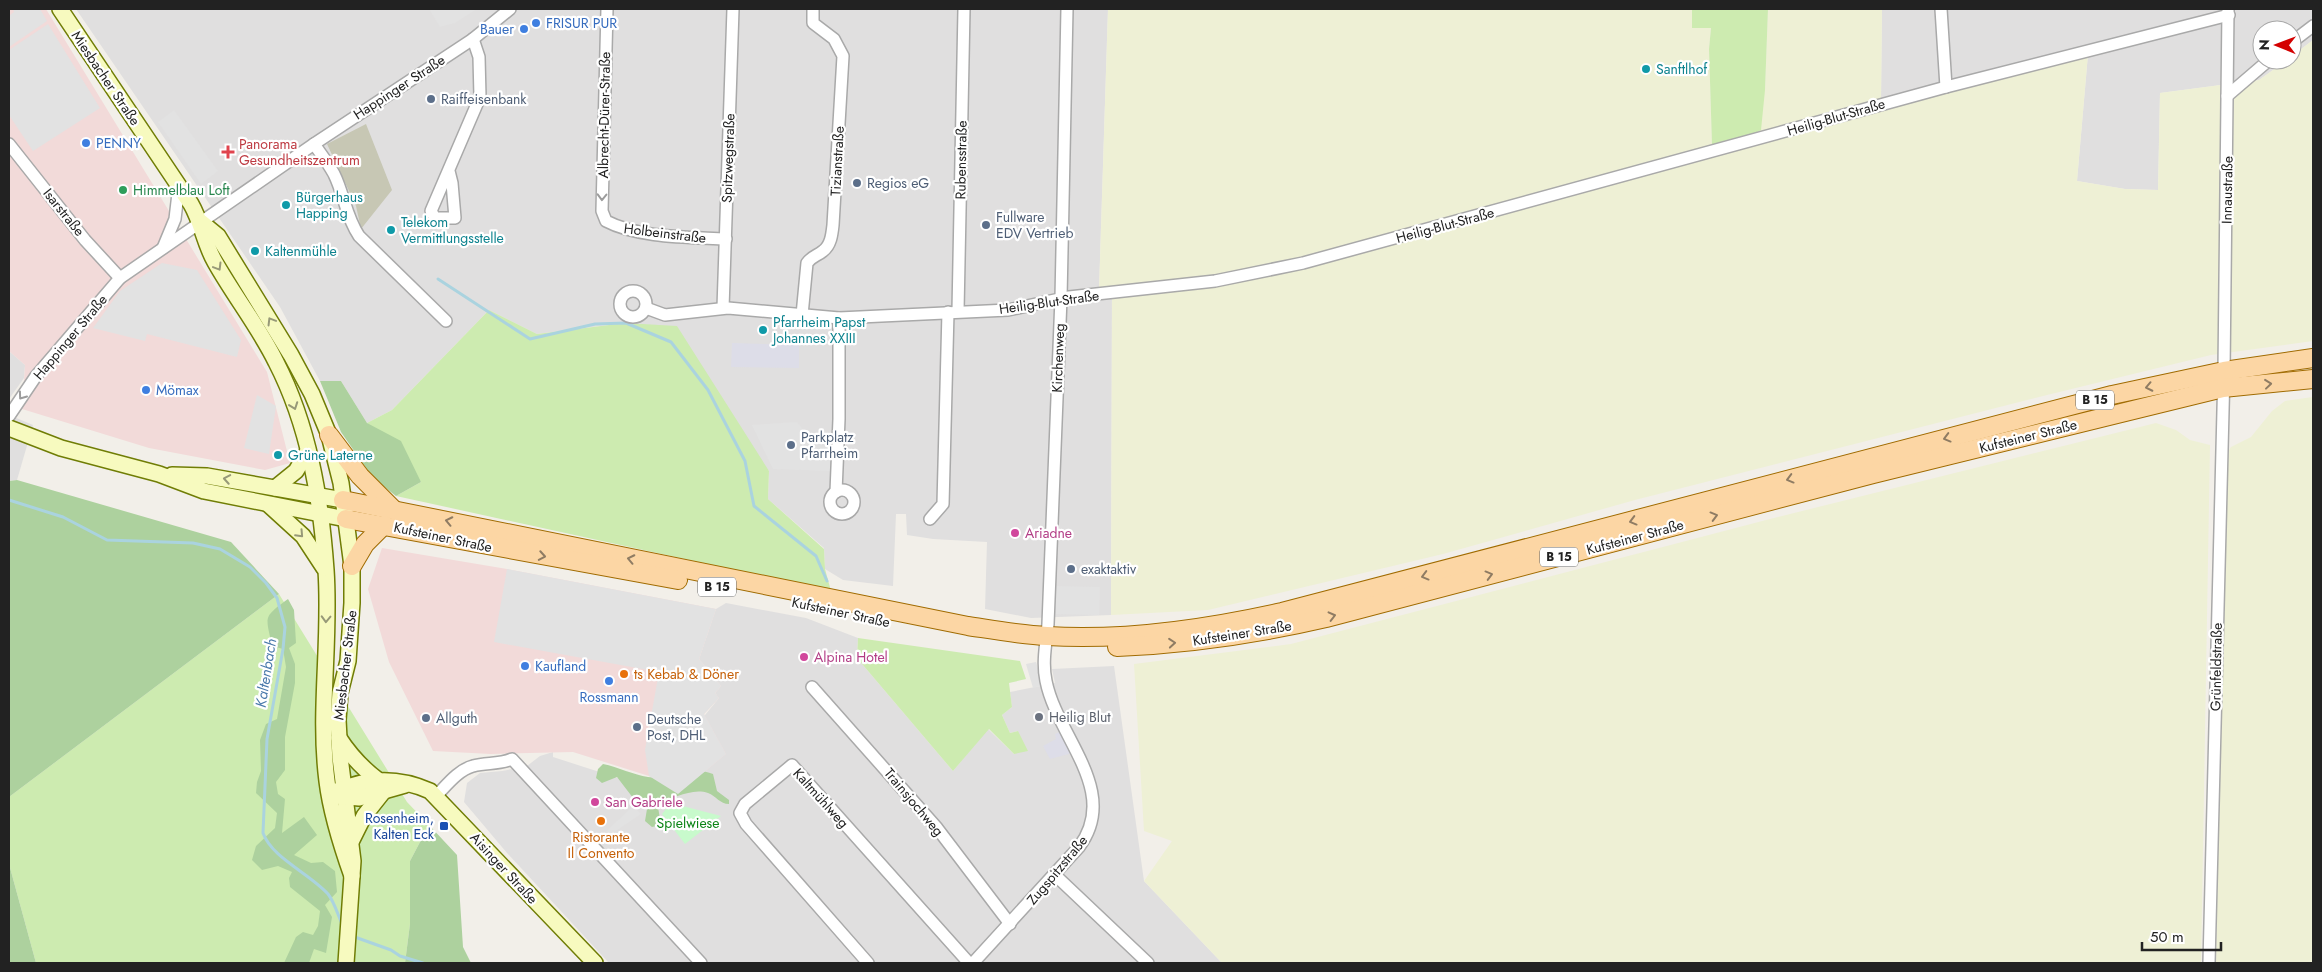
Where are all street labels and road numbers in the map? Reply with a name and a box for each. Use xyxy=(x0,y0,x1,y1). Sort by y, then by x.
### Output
street label: Miesbacher Straße xyxy=(67,27,145,129)
street label: Happinger Straße xyxy=(349,50,449,124)
street label: Albrecht-Dürer-Straße xyxy=(593,51,615,179)
street label: Heilig-Blut-Straße xyxy=(1785,93,1887,141)
street label: Spitzwegstraße xyxy=(716,113,740,203)
street label: Rubensstraße xyxy=(950,120,972,200)
street label: Tizianstraße xyxy=(825,126,849,196)
street label: Innaustraße xyxy=(2216,156,2238,224)
street label: Isarstraße xyxy=(39,184,89,240)
street label: Heilig-Blut-Straße xyxy=(1394,202,1496,248)
street label: Holbeinstraße xyxy=(623,218,707,248)
street label: Heilig-Blut-Straße xyxy=(998,285,1100,319)
street label: Happinger Straße xyxy=(28,290,112,384)
street label: Kirchenweg xyxy=(1047,323,1069,393)
road number: B 15 xyxy=(2076,390,2114,410)
street label: Kufsteiner Straße xyxy=(1977,414,2079,458)
street label: Kufsteiner Straße xyxy=(1584,514,1686,560)
street label: Kufsteiner Straße xyxy=(392,517,494,557)
road number: B 15 xyxy=(1540,548,1578,566)
road number: B 15 xyxy=(698,578,736,596)
street label: Kufsteiner Straße xyxy=(790,592,892,632)
street label: Miesbacher Straße xyxy=(328,609,362,721)
street label: Kufsteiner Straße xyxy=(1191,615,1293,651)
street label: Grünfeldstraße xyxy=(2205,623,2227,711)
street label: Kaltmühlweg xyxy=(789,764,853,832)
street label: Trainsjochweg xyxy=(880,764,948,840)
street label: Aisinger Straße xyxy=(466,828,542,908)
street label: Zugspitzstraße xyxy=(1022,831,1092,909)

